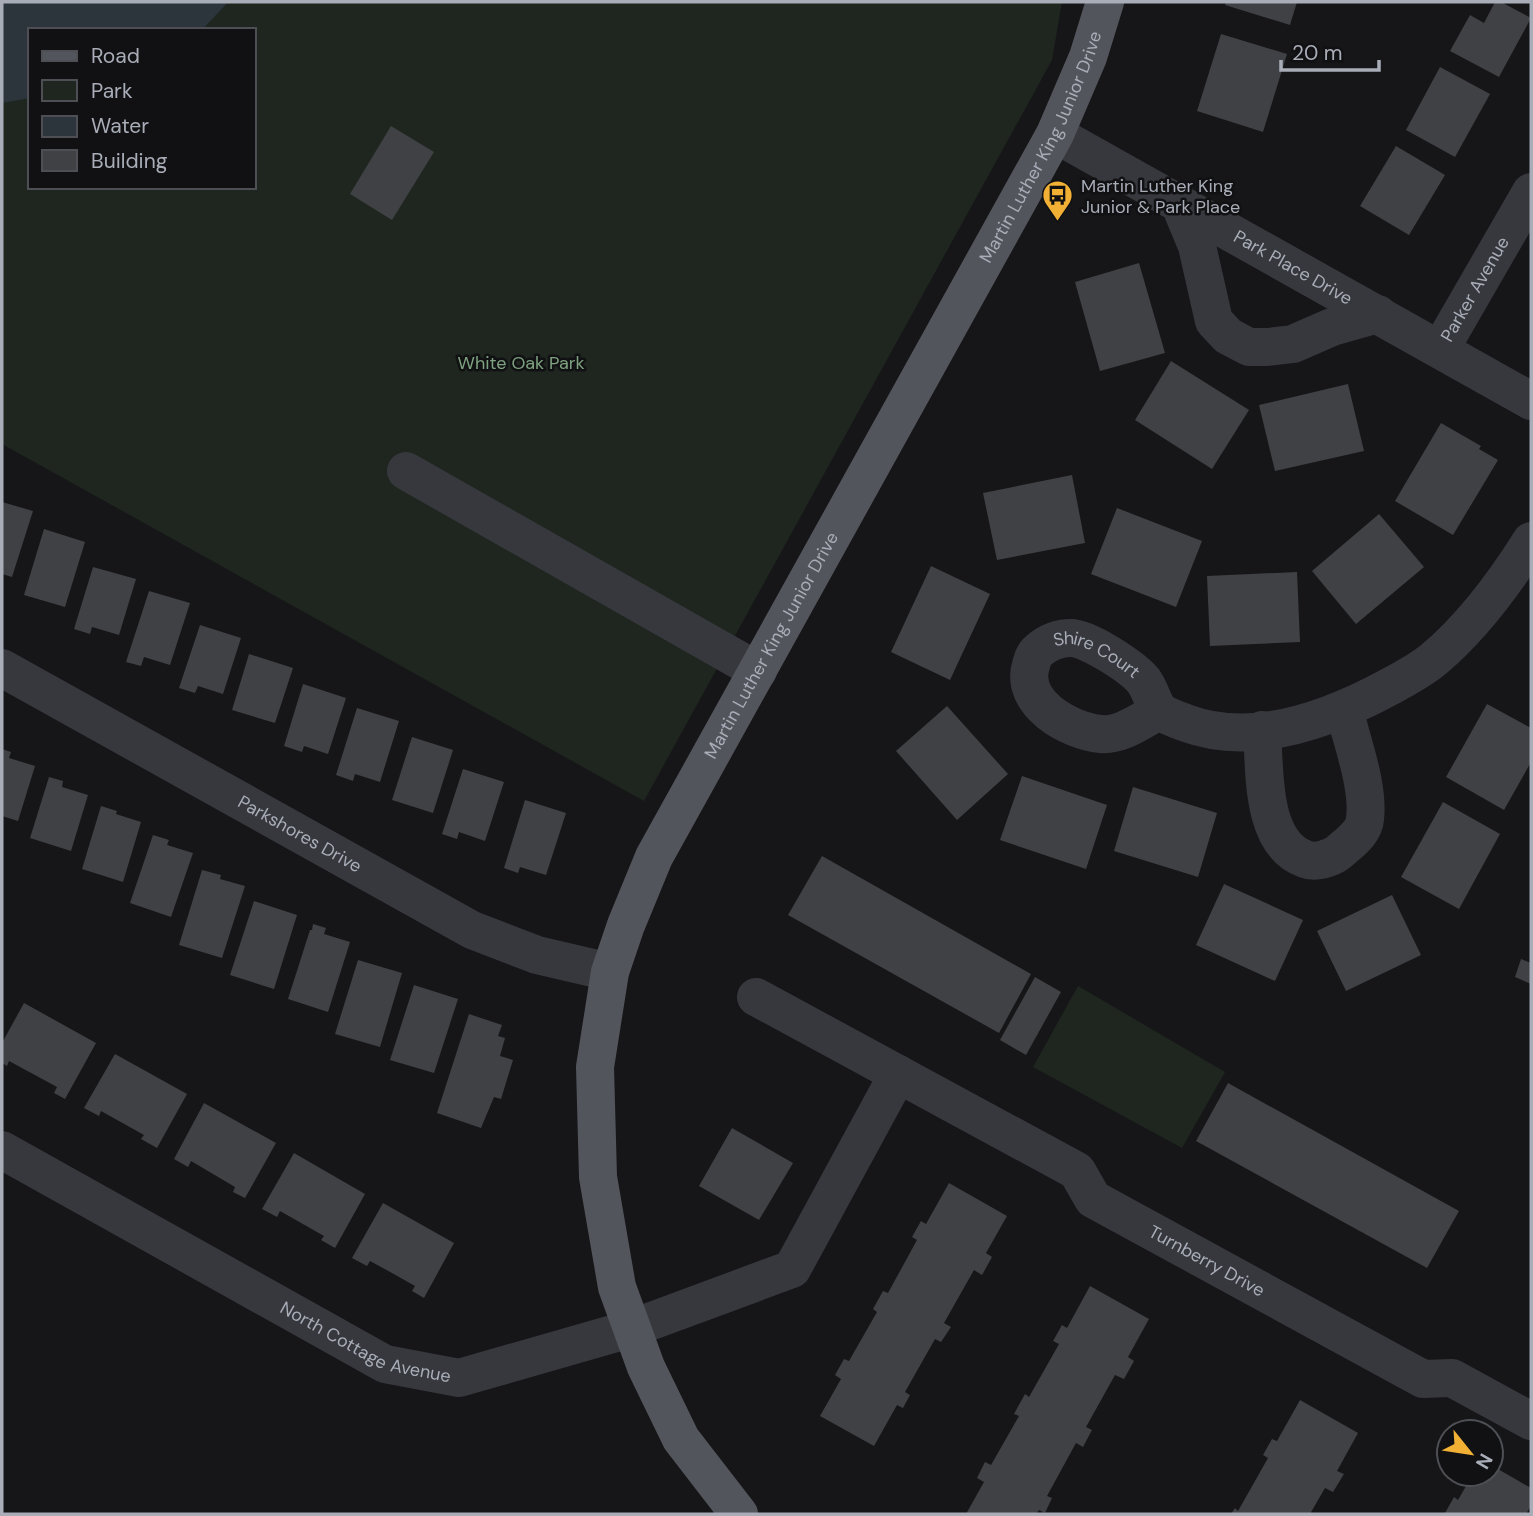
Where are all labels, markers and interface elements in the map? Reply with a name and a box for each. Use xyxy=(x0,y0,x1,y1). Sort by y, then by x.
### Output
legend xyxy=(28,28,256,189)
street label: Martin Luther King Junior Drive xyxy=(974,28,1107,267)
scale bar xyxy=(1281,28,1379,72)
text: 20 m xyxy=(1292,39,1343,67)
text: Road xyxy=(91,42,140,70)
text: Park xyxy=(91,77,133,105)
text: Water xyxy=(91,112,149,140)
text: Building xyxy=(91,147,168,175)
place label: Martin Luther King Junior & Park Place xyxy=(1081,174,1240,219)
bus stop icon: Martin Luther King Junior & Park Place xyxy=(1041,179,1075,223)
street label: Park Place Drive xyxy=(1229,225,1357,310)
street label: Parker Avenue xyxy=(1435,232,1515,346)
park label: White Oak Park xyxy=(457,351,585,375)
street label: Martin Luther King Junior Drive xyxy=(699,528,844,763)
street label: Shire Court xyxy=(1051,626,1145,684)
street label: Parkshores Drive xyxy=(234,790,366,878)
street label: Turnberry Drive xyxy=(1144,1220,1269,1302)
street label: North Cottage Avenue xyxy=(276,1296,453,1388)
north arrow xyxy=(1435,1418,1505,1488)
text: N xyxy=(1470,1449,1499,1474)

